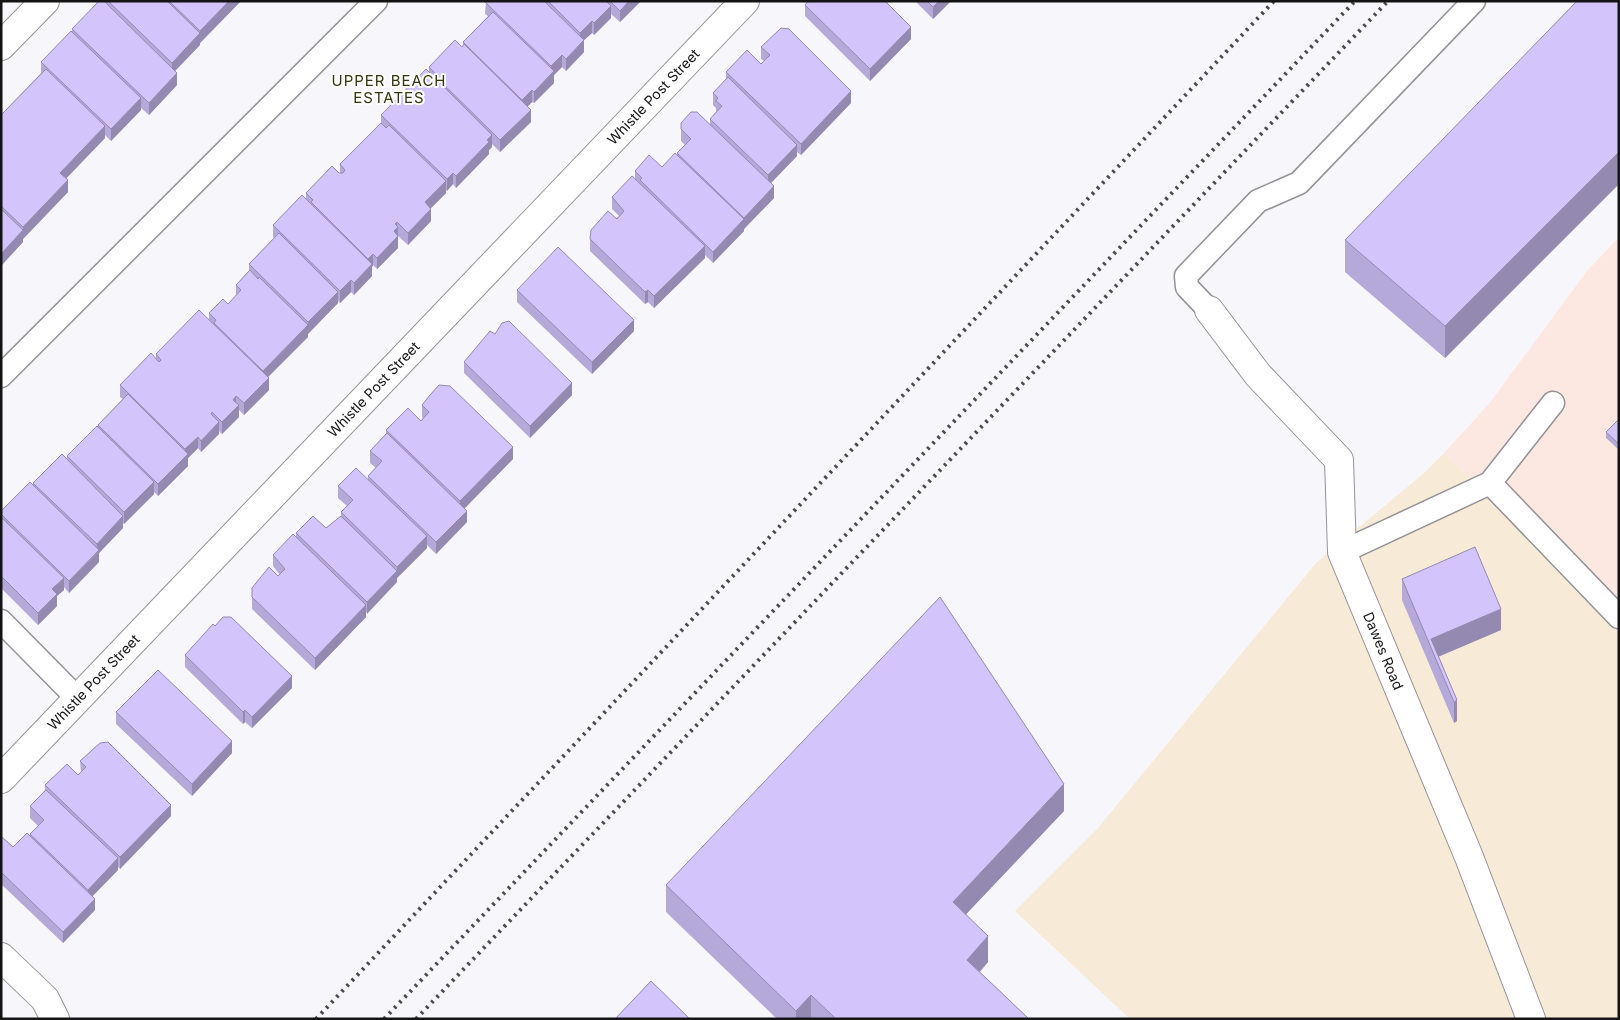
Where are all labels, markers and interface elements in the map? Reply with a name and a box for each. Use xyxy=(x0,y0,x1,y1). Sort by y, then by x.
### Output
street label: Whistle Post Street xyxy=(603,45,703,148)
district label: UPPER BEACH ESTATES xyxy=(332,71,446,107)
street label: Whistle Post Street xyxy=(324,338,423,440)
street label: Dawes Road xyxy=(1360,609,1407,692)
street label: Whistle Post Street xyxy=(44,630,143,733)

